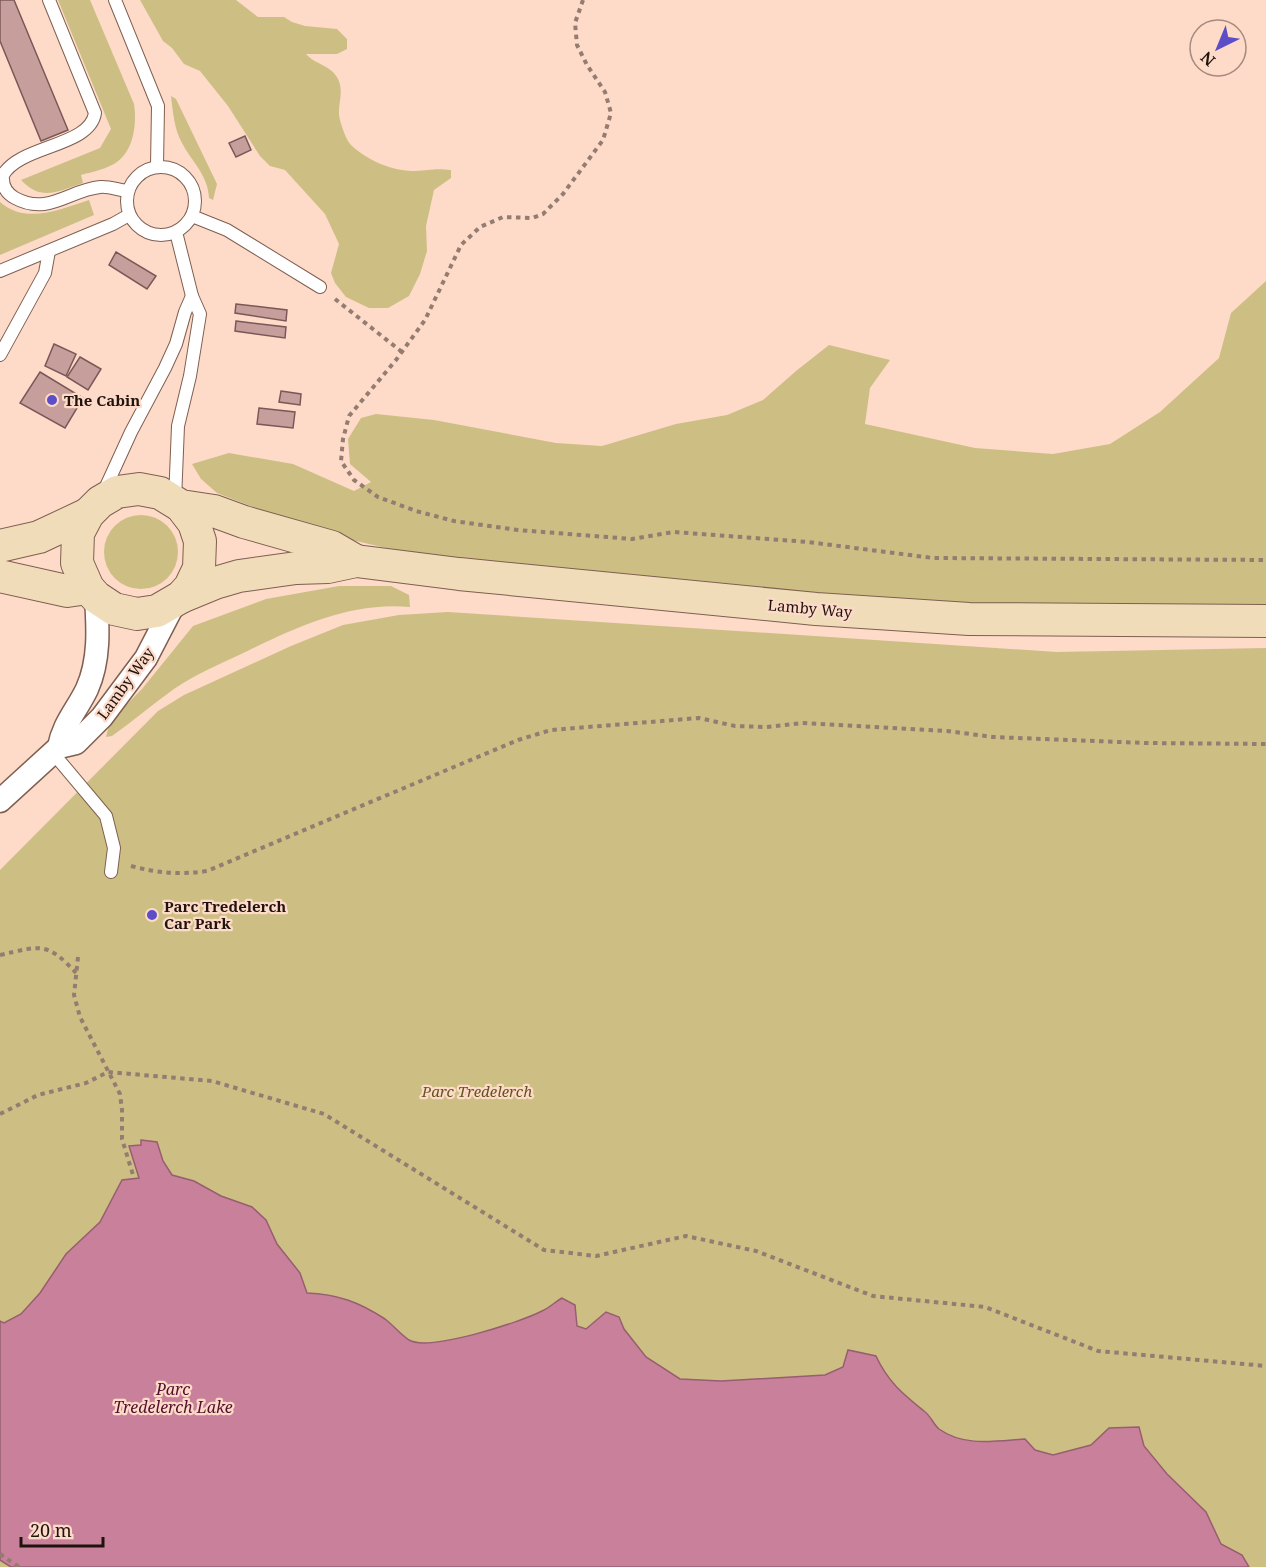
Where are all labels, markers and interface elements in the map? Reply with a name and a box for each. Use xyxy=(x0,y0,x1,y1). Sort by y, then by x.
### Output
north arrow xyxy=(1188,18,1248,78)
text: N xyxy=(1195,46,1220,71)
place label: The Cabin xyxy=(64,390,140,410)
marker: The Cabin xyxy=(45,393,59,407)
street label: Lamby Way xyxy=(767,594,853,622)
street label: Lamby Way xyxy=(92,643,158,723)
place label: Parc Tredelerch Car Park xyxy=(164,896,286,933)
marker: Parc Tredelerch Car Park xyxy=(145,908,159,922)
park label: Parc Tredelerch xyxy=(421,1081,532,1101)
water label: Parc Tredelerch Lake xyxy=(113,1378,233,1418)
scale bar xyxy=(21,1510,104,1548)
text: 20 m xyxy=(30,1518,72,1542)

